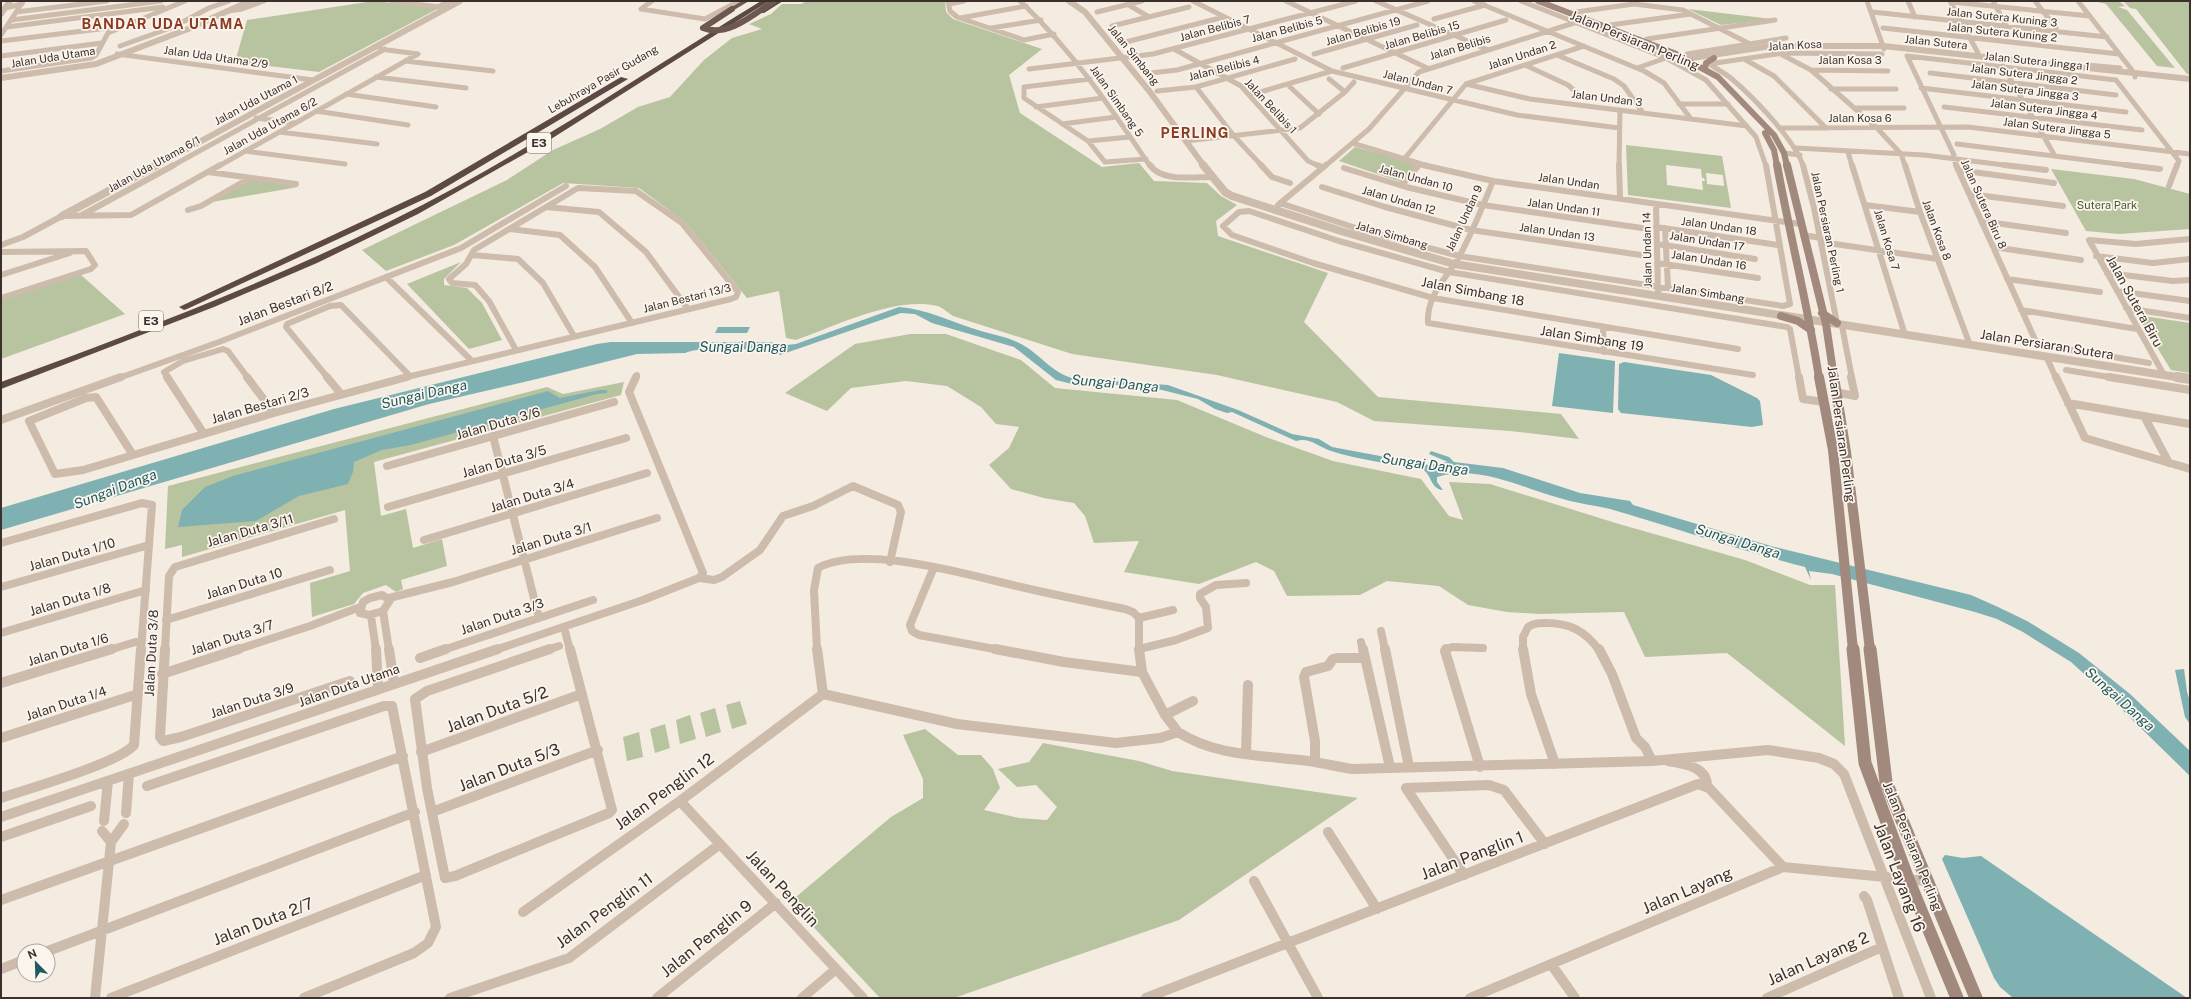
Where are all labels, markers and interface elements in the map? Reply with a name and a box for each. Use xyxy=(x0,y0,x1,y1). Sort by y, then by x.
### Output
street label: Jalan Sutera Kuning 3 xyxy=(1946,5,2058,29)
street label: Jalan Persiaran Perling xyxy=(1568,8,1701,73)
street label: Jalan Belibis 7 xyxy=(1178,13,1252,43)
street label: Jalan Belibis 5 xyxy=(1250,14,1324,44)
street label: Jalan Belibis 19 xyxy=(1324,15,1402,47)
district label: BANDAR UDA UTAMA xyxy=(81,16,245,32)
street label: Jalan Belibis 15 xyxy=(1383,18,1461,52)
street label: Jalan Sutera Kuning 2 xyxy=(1946,20,2058,44)
street label: Jalan Simbang xyxy=(1106,22,1162,88)
street label: Jalan Belibis xyxy=(1428,31,1492,63)
street label: Jalan Sutera xyxy=(1904,33,1968,51)
street label: Jalan Undan 2 xyxy=(1486,38,1558,72)
street label: Jalan Kosa xyxy=(1768,38,1822,52)
street label: Lebuhraya Pasir Gudang xyxy=(546,43,660,115)
street label: Jalan Uda Utama xyxy=(10,44,96,70)
street label: Jalan Uda Utama 2/9 xyxy=(163,44,269,70)
street label: Jalan Sutera Jingga 1 xyxy=(1984,50,2090,72)
street label: Jalan Belibis 4 xyxy=(1187,53,1261,83)
street label: Jalan Kosa 3 xyxy=(1818,54,1882,66)
street label: Jalan Sutera Jingga 2 xyxy=(1970,61,2079,87)
street label: Jalan Simbang 5 xyxy=(1088,63,1146,139)
street label: Jalan Undan 7 xyxy=(1382,68,1454,97)
street label: Jalan Uda Utama 1 xyxy=(212,73,300,127)
street label: Jalan Belibis 1 xyxy=(1243,76,1299,136)
street label: Jalan Sutera Jingga 3 xyxy=(1971,77,2079,103)
street label: Jalan Undan 3 xyxy=(1571,88,1643,108)
street label: Jalan Uda Utama 6/2 xyxy=(221,95,319,157)
street label: Jalan Sutera Jingga 4 xyxy=(1990,96,2099,122)
street label: Jalan Kosa 6 xyxy=(1828,112,1892,124)
street label: Jalan Sutera Jingga 5 xyxy=(2003,115,2111,141)
district label: PERLING xyxy=(1161,125,1229,141)
road number: E3 xyxy=(527,133,551,153)
street label: Jalan Uda Utama 6/1 xyxy=(106,134,202,194)
street label: Jalan Sutera Biru 8 xyxy=(1959,158,2009,250)
street label: Jalan Undan 10 xyxy=(1378,162,1454,194)
street label: Jalan Persiaran Perling 1 xyxy=(1809,170,1847,294)
street label: Jalan Undan xyxy=(1538,171,1600,191)
street label: Jalan Undan 9 xyxy=(1443,183,1485,253)
street label: Jalan Undan 12 xyxy=(1361,184,1437,216)
street label: Jalan Undan 11 xyxy=(1527,196,1601,218)
street label: Jalan Kosa 8 xyxy=(1920,198,1954,262)
park label: Sutera Park xyxy=(2077,199,2137,211)
street label: Jalan Kosa 7 xyxy=(1872,208,1902,272)
street label: Jalan Undan 14 xyxy=(1640,212,1654,288)
street label: Jalan Undan 18 xyxy=(1681,215,1757,237)
street label: Jalan Simbang xyxy=(1355,219,1429,251)
street label: Jalan Undan 13 xyxy=(1519,221,1595,243)
street label: Jalan Undan 17 xyxy=(1669,229,1746,253)
street label: Jalan Undan 16 xyxy=(1671,248,1748,272)
street label: Jalan Sutera Biru xyxy=(2103,253,2166,350)
street label: Jalan Simbang 18 xyxy=(1420,274,1526,309)
street label: Jalan Bestari 8/2 xyxy=(235,278,335,329)
street label: Jalan Bestari 13/3 xyxy=(642,281,732,315)
street label: Jalan Simbang xyxy=(1670,281,1746,305)
road number: E3 xyxy=(139,311,163,331)
street label: Jalan Simbang 19 xyxy=(1539,323,1645,354)
street label: Jalan Persiaran Sutera xyxy=(1979,327,2115,362)
water label: Sungai Danga xyxy=(699,339,787,355)
street label: Jalan Persiaran Perling xyxy=(1825,365,1859,503)
water label: Sungai Danga xyxy=(1071,371,1159,395)
water label: Sungai Danga xyxy=(380,376,468,412)
street label: Jalan Bestari 2/3 xyxy=(210,384,311,427)
street label: Jalan Duta 3/6 xyxy=(454,404,542,443)
street label: Jalan Duta 3/5 xyxy=(460,442,548,481)
water label: Sungai Danga xyxy=(1381,450,1469,478)
water label: Sungai Danga xyxy=(71,466,159,512)
street label: Jalan Duta 3/4 xyxy=(488,476,576,515)
street label: Jalan Duta 3/11 xyxy=(205,511,295,550)
street label: Jalan Duta 3/1 xyxy=(509,519,593,558)
water label: Sungai Danga xyxy=(1694,521,1782,561)
street label: Jalan Duta 1/10 xyxy=(27,535,117,574)
street label: Jalan Duta 10 xyxy=(204,565,284,602)
street label: Jalan Duta 1/8 xyxy=(28,580,113,619)
street label: Jalan Duta 3/3 xyxy=(459,595,546,638)
street label: Jalan Duta 3/8 xyxy=(142,609,161,697)
street label: Jalan Duta 3/7 xyxy=(189,617,276,658)
street label: Jalan Duta 1/6 xyxy=(26,630,110,669)
street label: Jalan Duta Utama xyxy=(297,661,402,710)
water label: Sungai Danga xyxy=(2082,664,2158,734)
street label: Jalan Duta 3/9 xyxy=(209,680,296,721)
street label: Jalan Duta 5/2 xyxy=(444,682,550,737)
street label: Jalan Duta 1/4 xyxy=(24,683,108,724)
street label: Jalan Duta 5/3 xyxy=(456,739,563,796)
street label: Jalan Penglin 12 xyxy=(611,749,718,834)
street label: Jalan Persiaran Perling xyxy=(1880,780,1945,913)
street label: Jalan Layang 16 xyxy=(1870,820,1929,935)
street label: Jalan Panglin 1 xyxy=(1418,827,1526,884)
street label: Jalan Penglin xyxy=(742,846,823,931)
street label: Jalan Layang xyxy=(1639,863,1735,918)
street label: Jalan Penglin 11 xyxy=(552,869,656,952)
street label: Jalan Duta 2/7 xyxy=(210,894,316,949)
street label: Jalan Penglin 9 xyxy=(657,896,756,981)
street label: Jalan Layang 2 xyxy=(1764,928,1872,989)
north arrow xyxy=(16,943,56,983)
text: N xyxy=(26,947,38,961)

